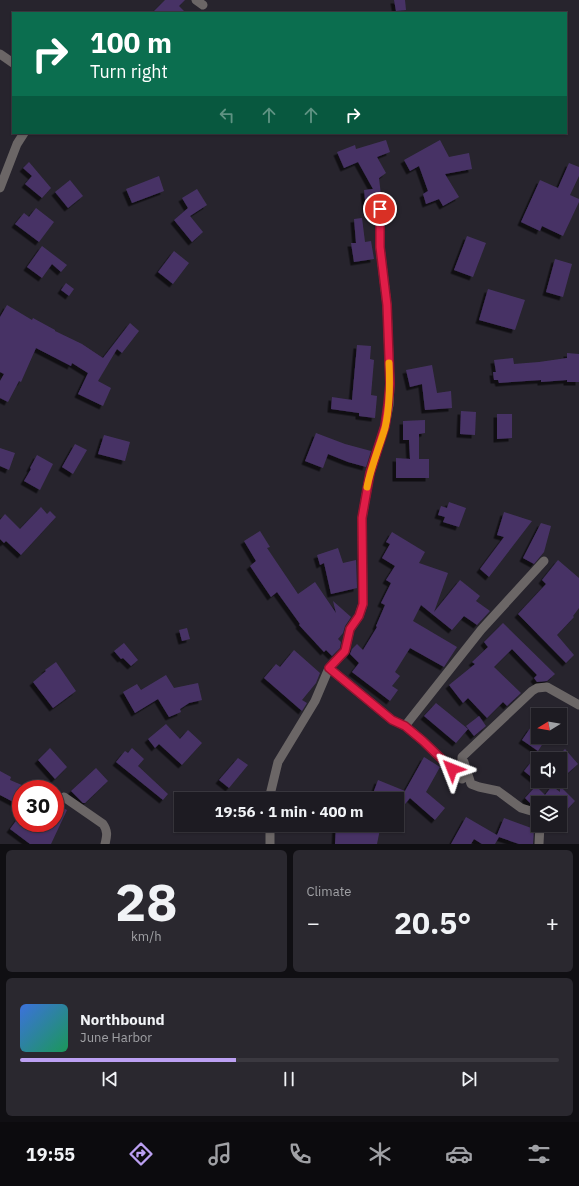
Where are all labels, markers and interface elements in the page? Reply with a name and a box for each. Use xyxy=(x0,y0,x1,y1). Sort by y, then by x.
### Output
text: 100 m xyxy=(90,24,172,61)
icon: right xyxy=(24,28,76,80)
text: Turn right xyxy=(90,60,168,83)
icon: left xyxy=(216,104,238,126)
icon: ahead xyxy=(258,104,280,126)
icon: ahead xyxy=(300,104,322,126)
icon: right xyxy=(342,104,364,126)
pin xyxy=(363,192,397,226)
icon: arrive xyxy=(369,198,391,220)
north arrow xyxy=(531,708,567,744)
map controls xyxy=(531,708,567,832)
position arrow xyxy=(431,748,473,790)
button: sound xyxy=(531,752,567,788)
speed limit sign: 30 xyxy=(12,780,64,832)
button: layers xyxy=(531,796,567,832)
text: 19:56 · 1 min · 400 m xyxy=(215,802,363,821)
text: 28 xyxy=(115,868,177,935)
text: Climate xyxy=(307,883,351,900)
text: 20.5° xyxy=(394,903,471,942)
text: − xyxy=(307,908,320,937)
text: + xyxy=(546,908,559,937)
text: km/h xyxy=(131,928,162,945)
text: Northbound xyxy=(80,1010,165,1029)
text: June Harbor xyxy=(80,1029,152,1046)
icon: previous xyxy=(99,1068,121,1090)
icon: pause xyxy=(278,1068,300,1090)
icon: next xyxy=(458,1068,480,1090)
icon: directions xyxy=(127,1140,155,1168)
icon: music xyxy=(206,1140,234,1168)
icon: phone xyxy=(286,1140,314,1168)
icon: climate xyxy=(366,1140,394,1168)
icon: car xyxy=(445,1140,473,1168)
icon: filters xyxy=(525,1140,553,1168)
text: 19:55 xyxy=(26,1143,75,1166)

